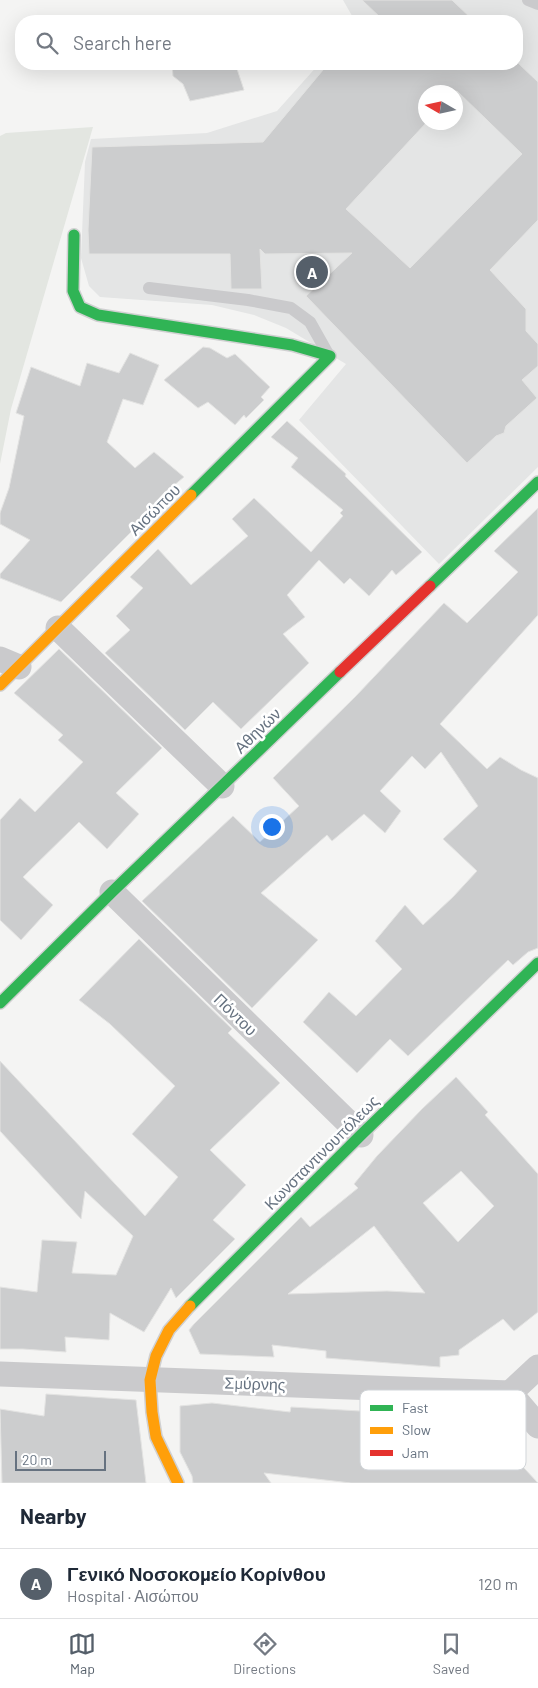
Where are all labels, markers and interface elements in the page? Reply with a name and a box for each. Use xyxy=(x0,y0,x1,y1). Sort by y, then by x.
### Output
search box xyxy=(15,15,523,70)
icon: search xyxy=(33,29,61,57)
text: Search here xyxy=(73,31,172,54)
north arrow xyxy=(418,85,463,130)
pin: A xyxy=(296,253,328,291)
street label: Αισώπου xyxy=(124,479,184,539)
street label: Αθηνών xyxy=(230,703,284,757)
your location xyxy=(259,814,285,840)
street label: Πόντου xyxy=(211,989,261,1039)
street label: Κωνσταντινουπόλεως xyxy=(260,1091,382,1213)
street label: Σμύρνης xyxy=(224,1372,286,1394)
legend xyxy=(360,1390,526,1470)
text: Fast xyxy=(402,1399,428,1416)
text: Slow xyxy=(402,1421,431,1438)
text: Jam xyxy=(402,1444,429,1461)
scale bar xyxy=(15,1448,106,1471)
text: 20 m xyxy=(22,1451,52,1468)
text: Nearby xyxy=(20,1503,86,1528)
text: Γενικό Νοσοκομείο Κορίνθου xyxy=(67,1562,326,1585)
text: A xyxy=(31,1574,41,1593)
text: 120 m xyxy=(478,1574,518,1593)
text: Hospital · Αισώπου xyxy=(67,1586,199,1605)
tab: Map xyxy=(68,1630,96,1677)
tab: Directions xyxy=(233,1630,296,1677)
tab: Saved xyxy=(433,1630,470,1677)

